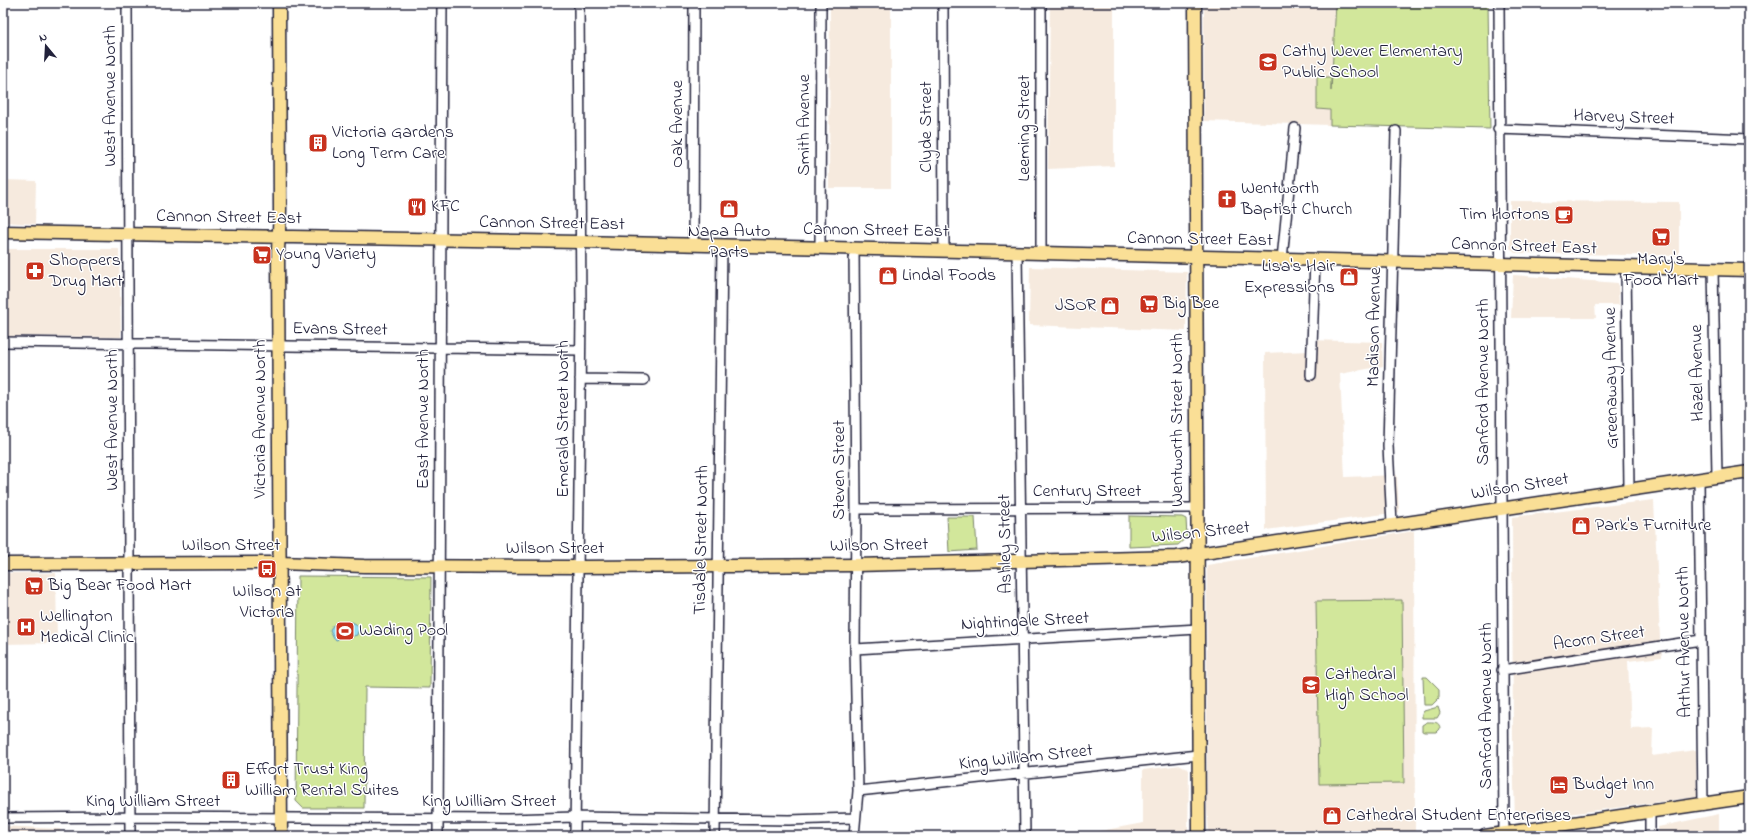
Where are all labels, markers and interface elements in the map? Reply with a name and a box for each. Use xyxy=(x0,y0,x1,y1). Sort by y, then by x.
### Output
street label: West Avenue North xyxy=(98,25,124,167)
north arrow xyxy=(26,26,66,66)
text: N xyxy=(37,29,49,46)
place label: Cathy Wever Elementary Public School xyxy=(1282,39,1463,86)
school or university icon: Cathy Wever Elementary Public School xyxy=(1257,51,1279,73)
street label: Smith Avenue xyxy=(792,73,818,176)
street label: Leeming Street xyxy=(1012,75,1039,181)
street label: Oak Avenue xyxy=(665,79,691,168)
street label: Clyde Street xyxy=(914,81,940,173)
street label: Harvey Street xyxy=(1573,103,1675,133)
place label: Victoria Gardens Long Term Care xyxy=(331,120,454,168)
building icon: Victoria Gardens Long Term Care xyxy=(307,132,329,154)
place label: Wentworth Baptist Church xyxy=(1240,176,1352,223)
church icon: Wentworth Baptist Church xyxy=(1216,188,1238,210)
place label: KFC xyxy=(431,194,460,220)
restaurant icon: KFC xyxy=(406,196,428,218)
shop icon: Napa Auto Parts xyxy=(718,198,740,220)
place label: Tim Hortons xyxy=(1459,202,1550,228)
street label: Cannon Street East xyxy=(156,204,302,232)
cafe icon: Tim Hortons xyxy=(1553,204,1575,226)
street label: Cannon Street East xyxy=(479,210,625,238)
street label: Cannon Street East xyxy=(803,217,949,245)
place label: Napa Auto Parts xyxy=(688,219,770,266)
street label: Cannon Street East xyxy=(1127,226,1273,254)
supermarket icon: Mary's Food Mart xyxy=(1650,226,1672,248)
street label: Cannon Street East xyxy=(1451,231,1597,263)
place label: Young Variety xyxy=(276,242,376,269)
supermarket icon: Young Variety xyxy=(251,244,273,266)
place label: Mary's Food Mart xyxy=(1622,247,1699,294)
place label: Shoppers Drug Mart xyxy=(48,248,123,296)
place label: Lisa's Hair Expressions xyxy=(1244,254,1335,301)
pharmacy icon: Shoppers Drug Mart xyxy=(24,260,46,282)
place label: Lindal Foods xyxy=(902,263,996,289)
shop icon: Lindal Foods xyxy=(877,265,899,287)
shop icon: Lisa's Hair Expressions xyxy=(1338,266,1360,288)
street label: Madison Avenue xyxy=(1361,266,1389,387)
place label: Big Bee xyxy=(1162,291,1220,318)
place label: JSOR xyxy=(1055,293,1096,319)
supermarket icon: Big Bee xyxy=(1138,293,1160,315)
shop icon: JSOR xyxy=(1099,295,1121,317)
street label: Sanford Avenue North xyxy=(1471,299,1497,466)
street label: Greenaway Avenue xyxy=(1598,306,1626,449)
street label: Evans Street xyxy=(292,316,388,344)
street label: Hazel Avenue xyxy=(1684,323,1712,422)
street label: Wentworth Street North xyxy=(1165,333,1191,507)
street label: Victoria Avenue North xyxy=(248,339,274,500)
street label: Emerald Street North xyxy=(551,340,577,498)
street label: West Avenue North xyxy=(100,349,126,491)
street label: East Avenue North xyxy=(411,349,437,489)
street label: Steven Street xyxy=(827,420,853,520)
street label: Tisdale Street North xyxy=(688,465,716,615)
street label: Wilson Street xyxy=(1469,466,1571,508)
street label: Century Street xyxy=(1033,479,1141,505)
street label: Ashley Street xyxy=(992,494,1020,594)
place label: Park's Furniture xyxy=(1595,513,1712,539)
street label: Wilson Street xyxy=(1151,515,1251,551)
shop icon: Park's Furniture xyxy=(1570,515,1592,537)
street label: Wilson Street xyxy=(830,532,928,560)
street label: Wilson Street xyxy=(182,533,280,559)
street label: Wilson Street xyxy=(506,536,604,562)
bus stop icon: Wilson at Victoria xyxy=(256,558,278,580)
street label: Arthur Avenue North xyxy=(1671,566,1699,718)
place label: Big Bear Food Mart xyxy=(47,573,192,600)
supermarket icon: Big Bear Food Mart xyxy=(23,575,45,597)
place label: Wilson at Victoria xyxy=(233,579,301,626)
place label: Wellington Medical Clinic xyxy=(40,604,134,651)
street label: Nightingale Street xyxy=(960,606,1090,639)
hospital icon: Wellington Medical Clinic xyxy=(15,616,37,638)
place label: Wading Pool xyxy=(359,618,448,645)
sports icon: Wading Pool xyxy=(334,620,356,642)
street label: Acorn Street xyxy=(1551,620,1647,658)
street label: Sanford Avenue North xyxy=(1474,623,1500,790)
place label: Cathedral High School xyxy=(1325,662,1408,710)
school or university icon: Cathedral High School xyxy=(1300,674,1322,696)
street label: King William Street xyxy=(958,738,1094,779)
place label: Effort Trust King William Rental Suites xyxy=(245,757,399,804)
building icon: Effort Trust King William Rental Suites xyxy=(220,769,242,791)
place label: Budget Inn xyxy=(1572,772,1654,799)
hotel icon: Budget Inn xyxy=(1548,774,1570,796)
street label: King William Street xyxy=(86,789,220,816)
street label: King William Street xyxy=(422,789,556,816)
place label: Cathedral Student Enterprises xyxy=(1346,803,1571,829)
shop icon: Cathedral Student Enterprises xyxy=(1321,805,1343,827)

